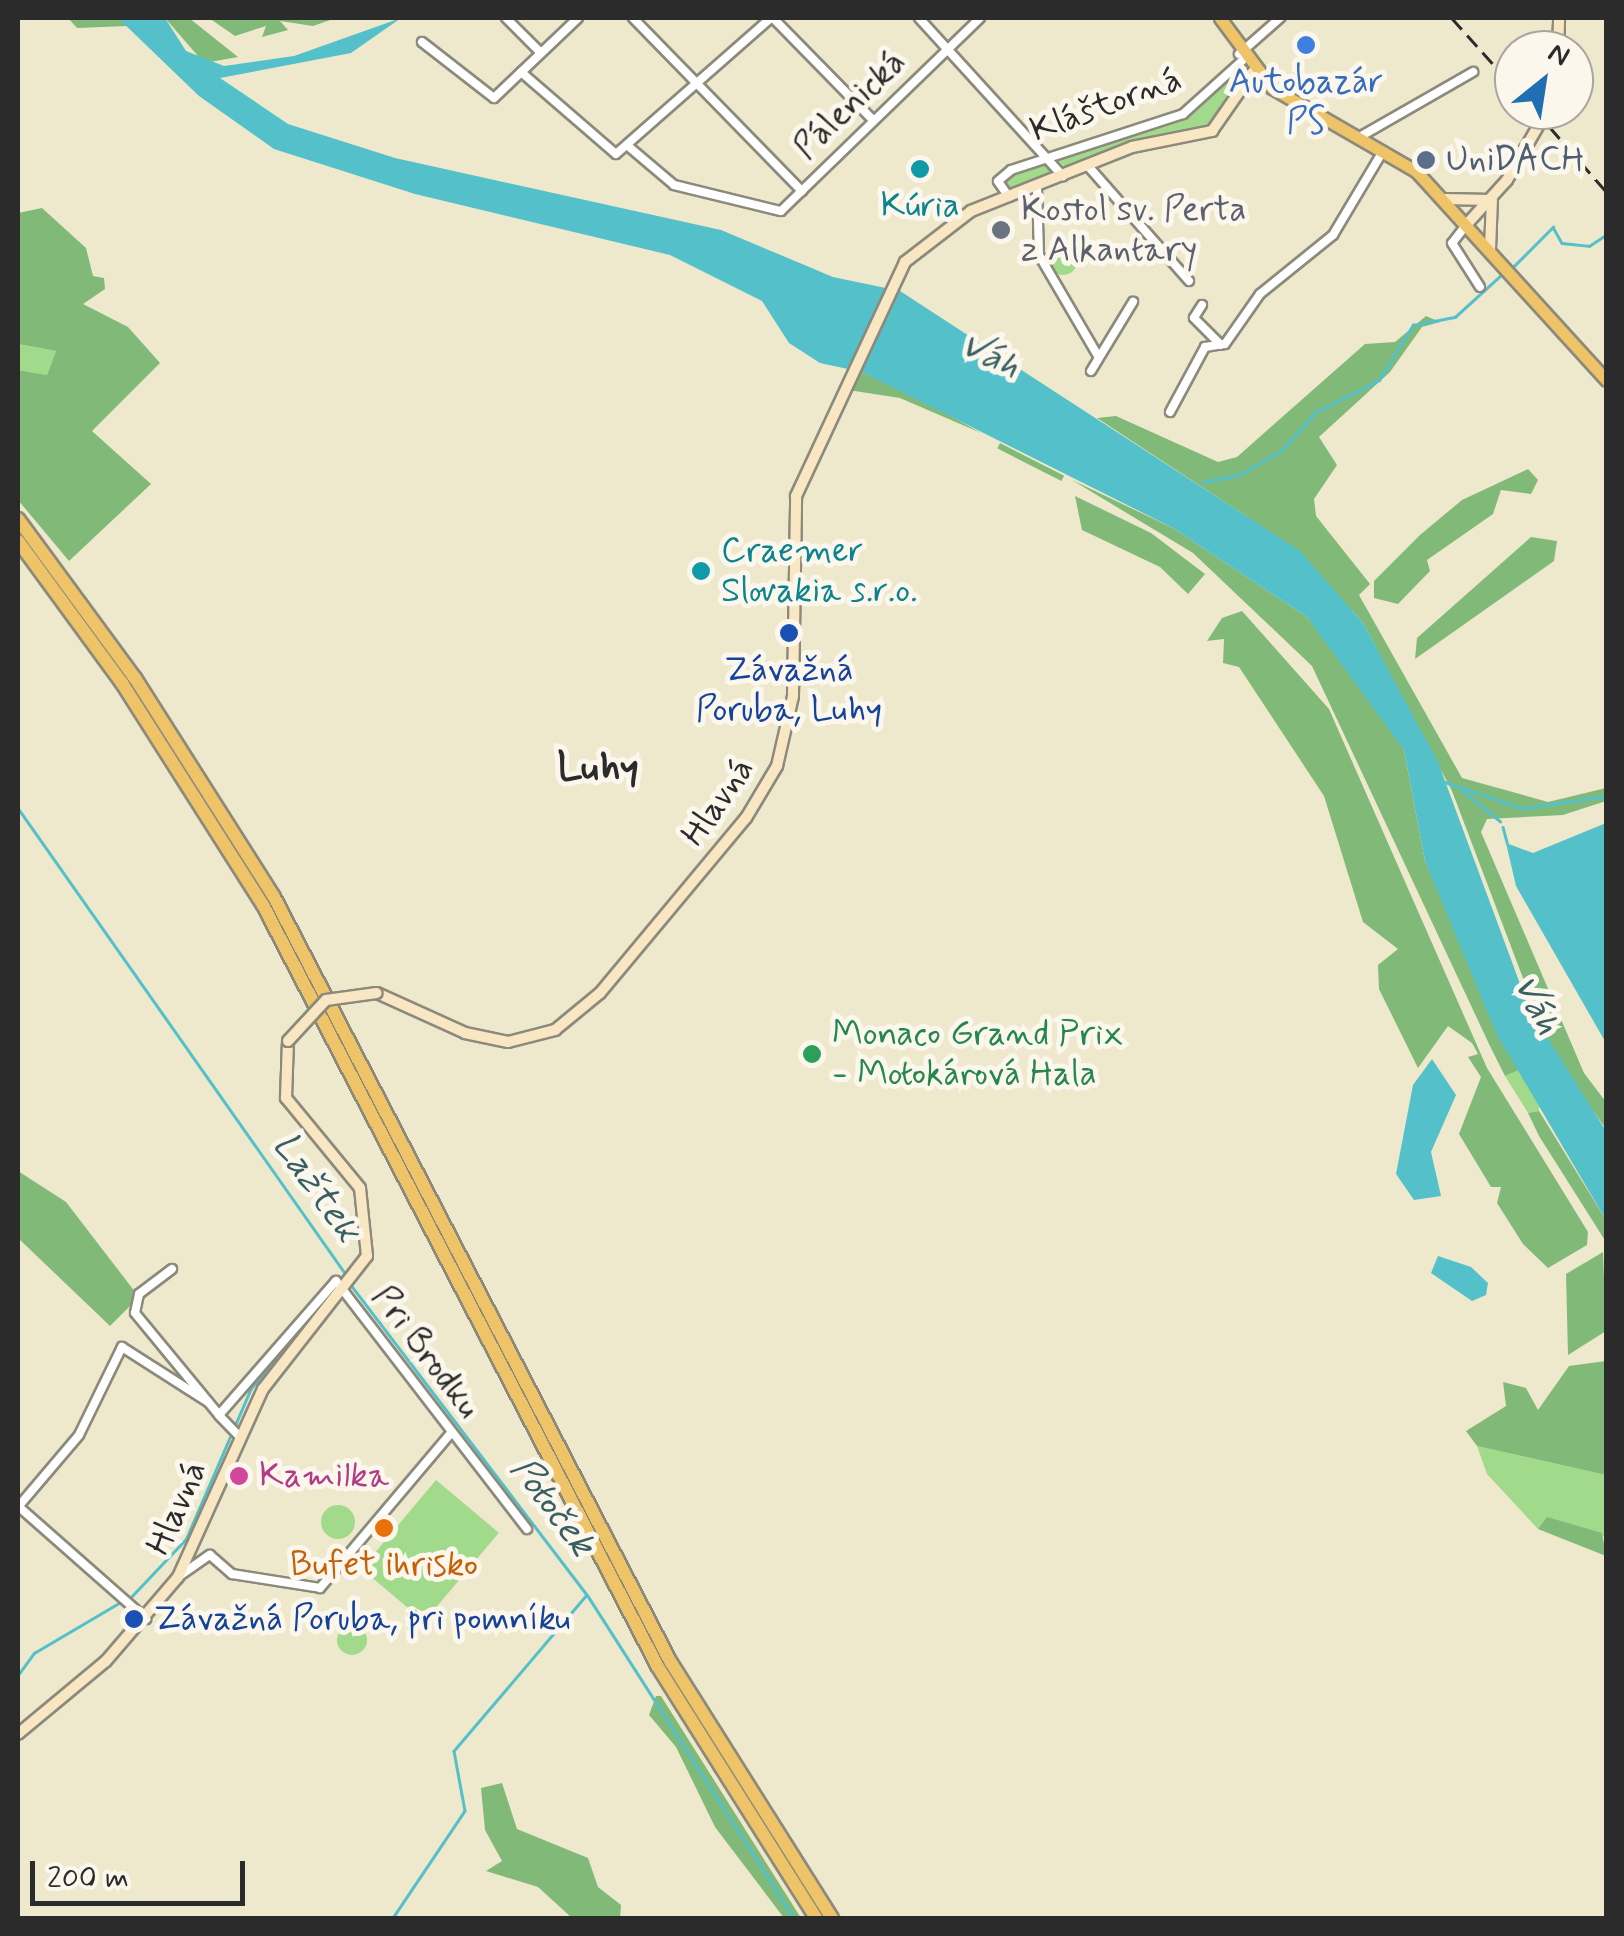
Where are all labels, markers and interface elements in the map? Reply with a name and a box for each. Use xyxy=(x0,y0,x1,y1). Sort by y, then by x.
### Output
north arrow xyxy=(1494,30,1594,130)
marker: Autobazár PS xyxy=(1295,34,1317,56)
text: N xyxy=(1541,35,1576,76)
street label: Pálenická xyxy=(785,41,915,169)
street label: Kláštorná xyxy=(1025,58,1187,152)
place label: Autobazár PS xyxy=(1229,61,1383,143)
place label: UniDACH xyxy=(1446,139,1584,181)
marker: UniDACH xyxy=(1415,149,1437,171)
marker: Kúria xyxy=(909,158,931,180)
place label: Kúria xyxy=(880,185,960,227)
place label: Kostol sv. Perta z Alkantary xyxy=(1021,189,1248,271)
marker: Kostol sv. Perta z Alkantary xyxy=(990,219,1012,241)
water label: Váh xyxy=(952,322,1028,390)
place label: Craemer Slovakia s.r.o. xyxy=(721,530,917,612)
marker: Craemer Slovakia s.r.o. xyxy=(690,560,712,582)
marker: Závažná Poruba, Luhy xyxy=(778,622,800,644)
place label: Závažná Poruba, Luhy xyxy=(696,649,882,731)
district label: Luhy xyxy=(557,744,639,792)
street label: Hlavná xyxy=(673,750,763,854)
water label: Váh xyxy=(1502,967,1570,1043)
place label: Monaco Grand Prix - Motokárová Hala xyxy=(832,1013,1121,1095)
marker: Monaco Grand Prix - Motokárová Hala xyxy=(801,1043,823,1065)
water label: Lažtek xyxy=(262,1124,370,1252)
street label: Pri Brodku xyxy=(363,1278,489,1426)
water label: Potoček xyxy=(500,1448,604,1566)
street label: Hlavná xyxy=(138,1455,216,1561)
place label: Kamilka xyxy=(259,1455,389,1497)
marker: Kamilka xyxy=(228,1465,250,1487)
marker: Bufet ihrisko xyxy=(373,1517,395,1539)
place label: Bufet ihrisko xyxy=(290,1544,478,1586)
place label: Závažná Poruba, pri pomníku xyxy=(154,1598,585,1640)
marker: Závažná Poruba, pri pomníku xyxy=(123,1608,145,1630)
scale bar xyxy=(35,1841,250,1903)
text: 200 m xyxy=(47,1859,129,1898)

